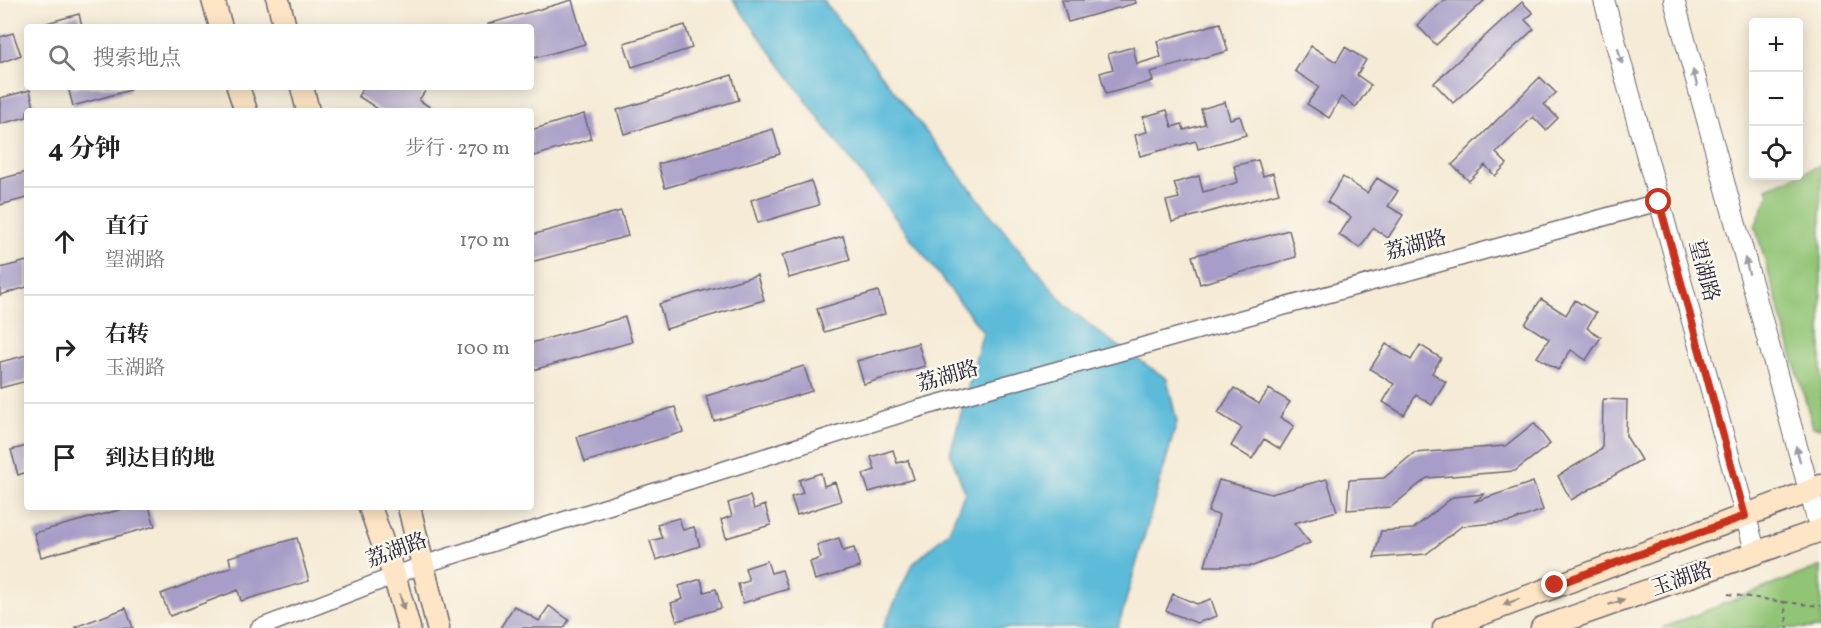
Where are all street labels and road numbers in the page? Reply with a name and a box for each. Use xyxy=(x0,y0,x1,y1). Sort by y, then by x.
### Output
street label: 荔湖路 xyxy=(1382,224,1450,268)
street label: 望湖路 xyxy=(1681,237,1725,305)
street label: 荔湖路 xyxy=(914,354,982,400)
street label: 荔湖路 xyxy=(362,527,432,575)
street label: 玉湖路 xyxy=(1647,556,1717,604)

